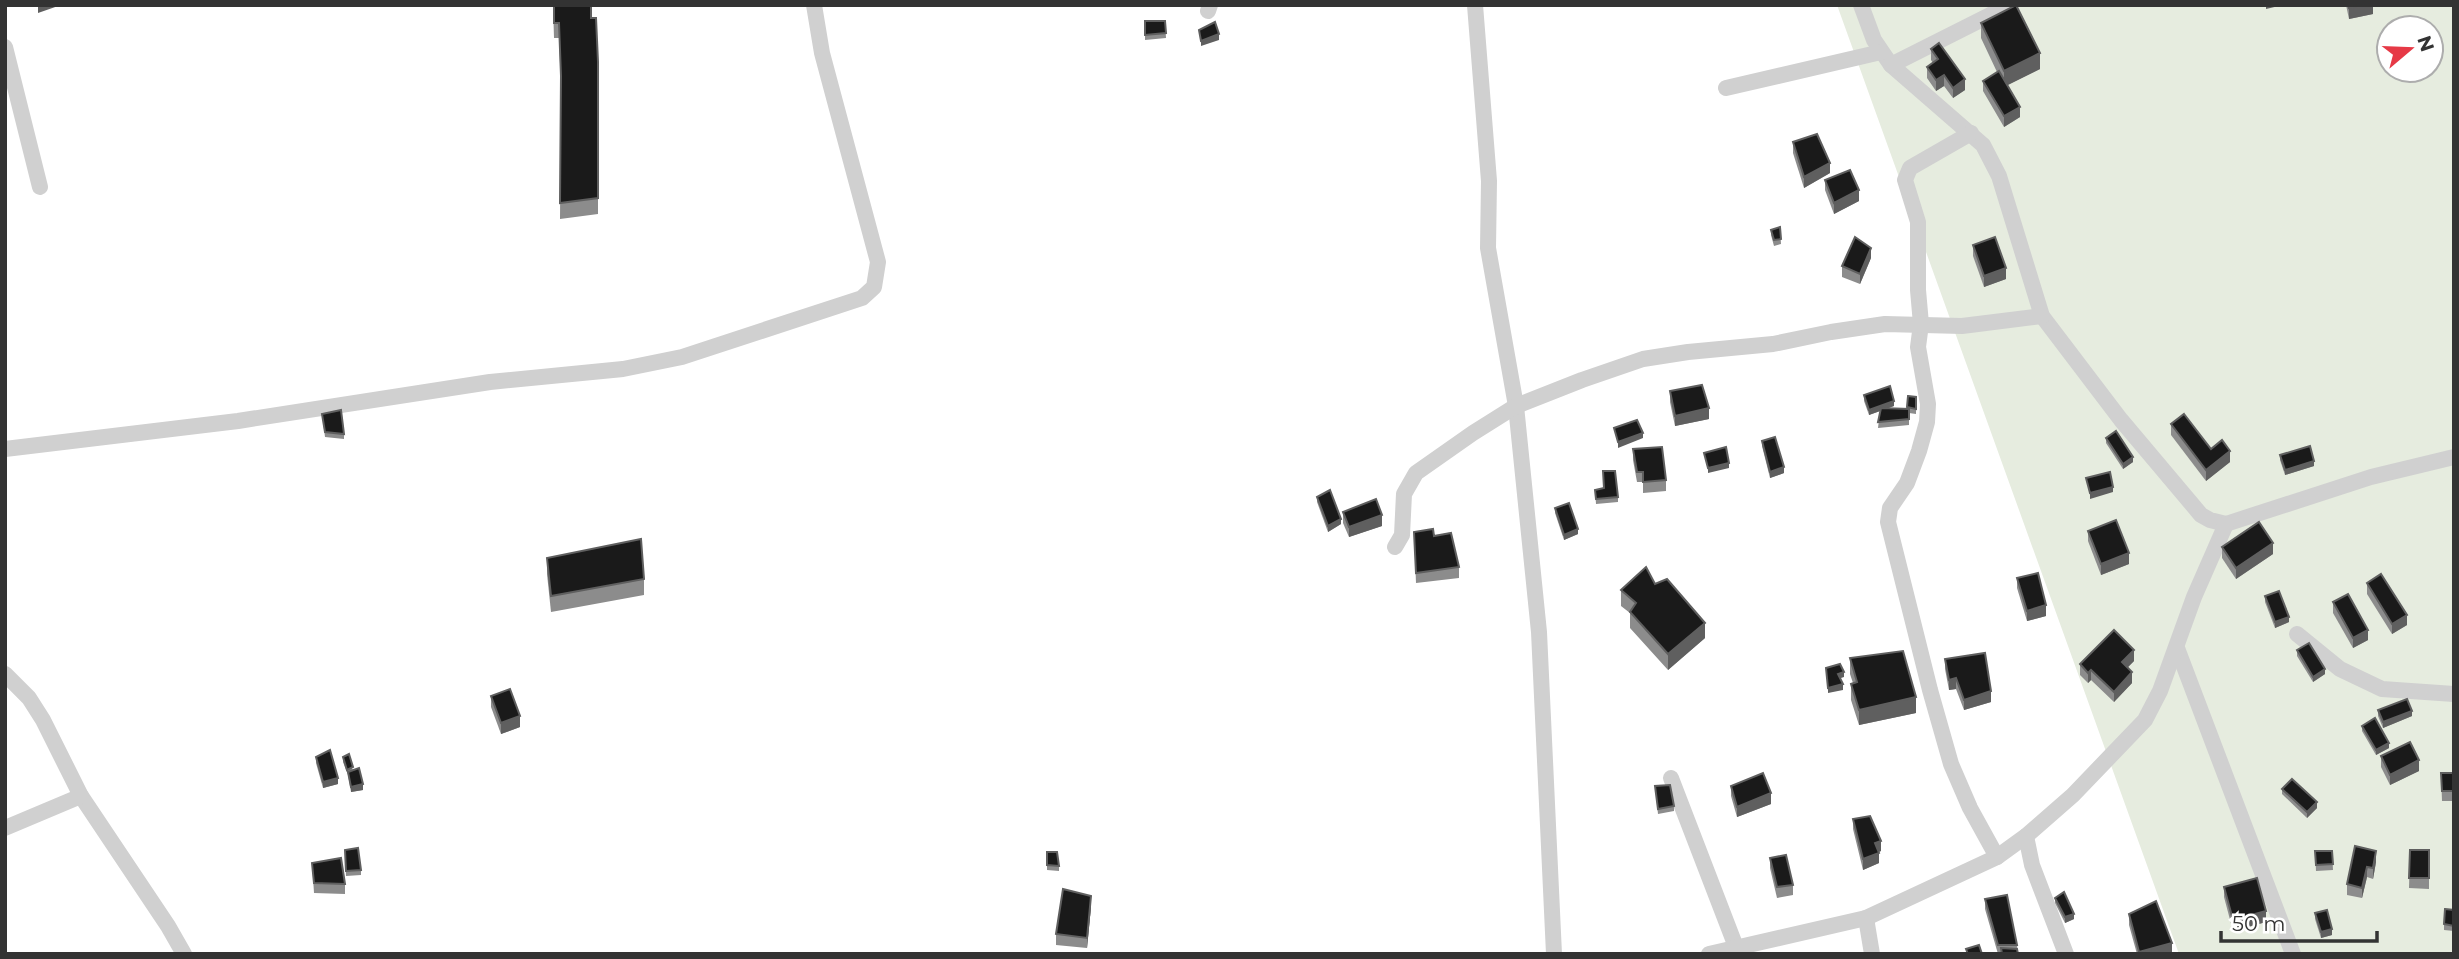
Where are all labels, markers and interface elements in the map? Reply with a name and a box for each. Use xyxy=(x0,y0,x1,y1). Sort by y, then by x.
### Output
north arrow xyxy=(2375,14,2445,84)
text: N xyxy=(2412,33,2439,55)
scale bar xyxy=(2221,900,2377,944)
text: 50 m xyxy=(2232,911,2286,936)

